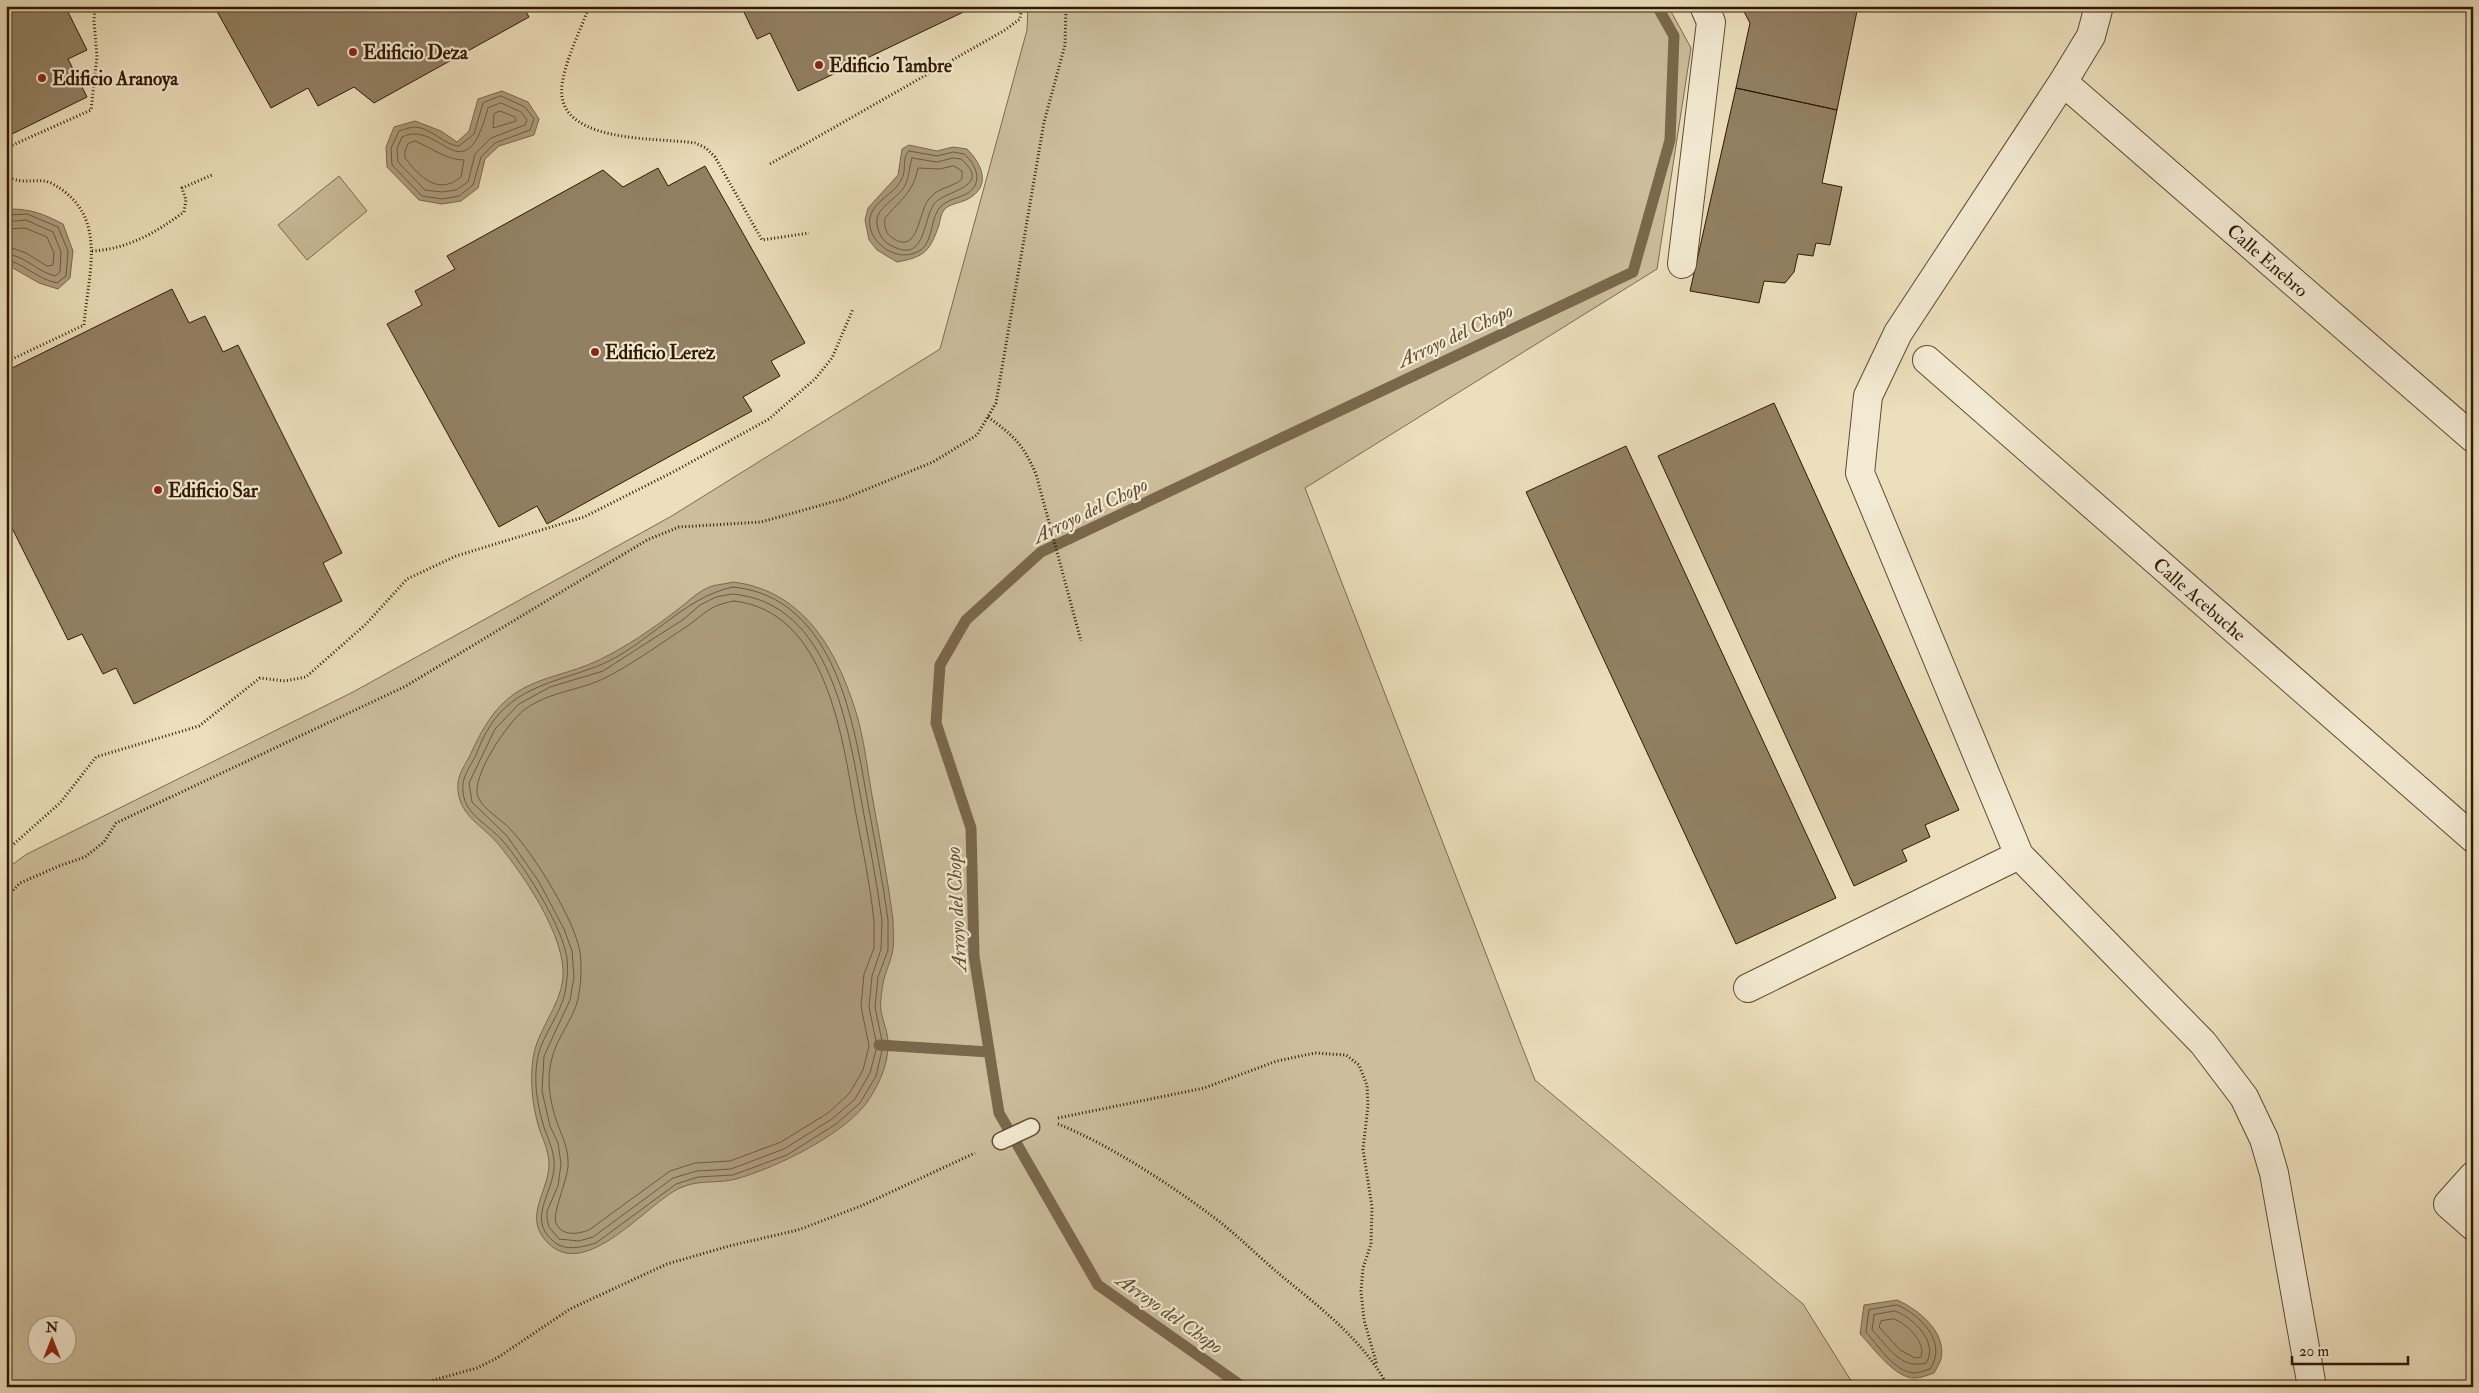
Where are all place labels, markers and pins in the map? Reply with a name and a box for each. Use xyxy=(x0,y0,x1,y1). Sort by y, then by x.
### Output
place label: Edificio Deza xyxy=(363,41,469,65)
marker: Edificio Deza xyxy=(347,46,359,58)
place label: Edificio Tambre xyxy=(829,54,952,78)
marker: Edificio Tambre xyxy=(813,59,825,71)
place label: Edificio Aranoya xyxy=(52,67,179,92)
marker: Edificio Aranoya xyxy=(36,72,48,84)
place label: Edificio Lerez xyxy=(605,341,716,365)
marker: Edificio Lerez xyxy=(589,346,601,358)
place label: Edificio Sar xyxy=(168,479,259,503)
marker: Edificio Sar xyxy=(152,484,164,496)

